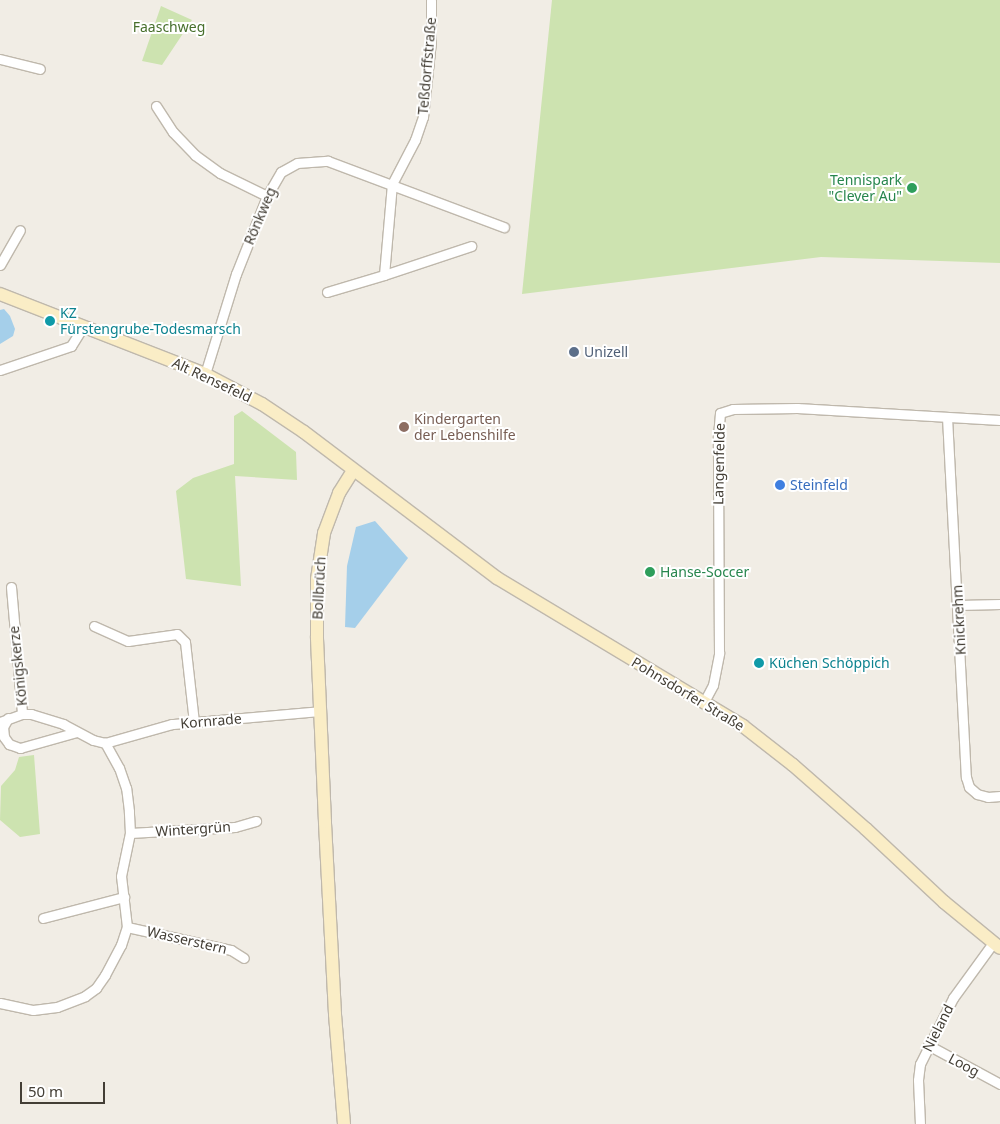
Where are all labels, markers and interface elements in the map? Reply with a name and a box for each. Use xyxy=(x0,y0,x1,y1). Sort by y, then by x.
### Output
street label: Teßdorffstraße xyxy=(414,17,440,115)
park label: Faaschweg xyxy=(133,19,205,35)
place label: Tennispark "Clever Au" xyxy=(828,172,902,204)
marker: Tennispark "Clever Au" xyxy=(906,182,918,194)
street label: Rönkweg xyxy=(240,185,280,247)
place label: KZ Fürstengrube-Todesmarsch xyxy=(60,305,241,338)
marker: KZ Fürstengrube-Todesmarsch xyxy=(44,315,56,327)
place label: Unizell xyxy=(584,344,628,360)
marker: Unizell xyxy=(568,346,580,358)
street label: Alt Rensefeld xyxy=(169,354,255,406)
place label: Kindergarten der Lebenshilfe xyxy=(414,411,516,444)
marker: Kindergarten der Lebenshilfe xyxy=(398,421,410,433)
street label: Langenfelde xyxy=(710,423,728,505)
place label: Steinfeld xyxy=(790,477,848,493)
marker: Steinfeld xyxy=(774,479,786,491)
street label: Bollbrüch xyxy=(309,556,329,620)
place label: Hanse-Soccer xyxy=(660,564,749,580)
marker: Hanse-Soccer xyxy=(644,566,656,578)
street label: Knickrehm xyxy=(949,584,969,656)
street label: Königskerze xyxy=(5,625,31,707)
street label: Pohnsdorfer Straße xyxy=(628,654,748,734)
place label: Küchen Schöppich xyxy=(769,655,890,671)
marker: Küchen Schöppich xyxy=(753,657,765,669)
street label: Kornrade xyxy=(180,710,242,732)
street label: Wintergrün xyxy=(155,818,231,840)
street label: Wasserstern xyxy=(145,923,229,957)
street label: Nieland xyxy=(919,1002,957,1054)
street label: Loog xyxy=(946,1050,982,1080)
scale bar xyxy=(22,1072,108,1104)
text: 50 m xyxy=(28,1081,63,1101)

